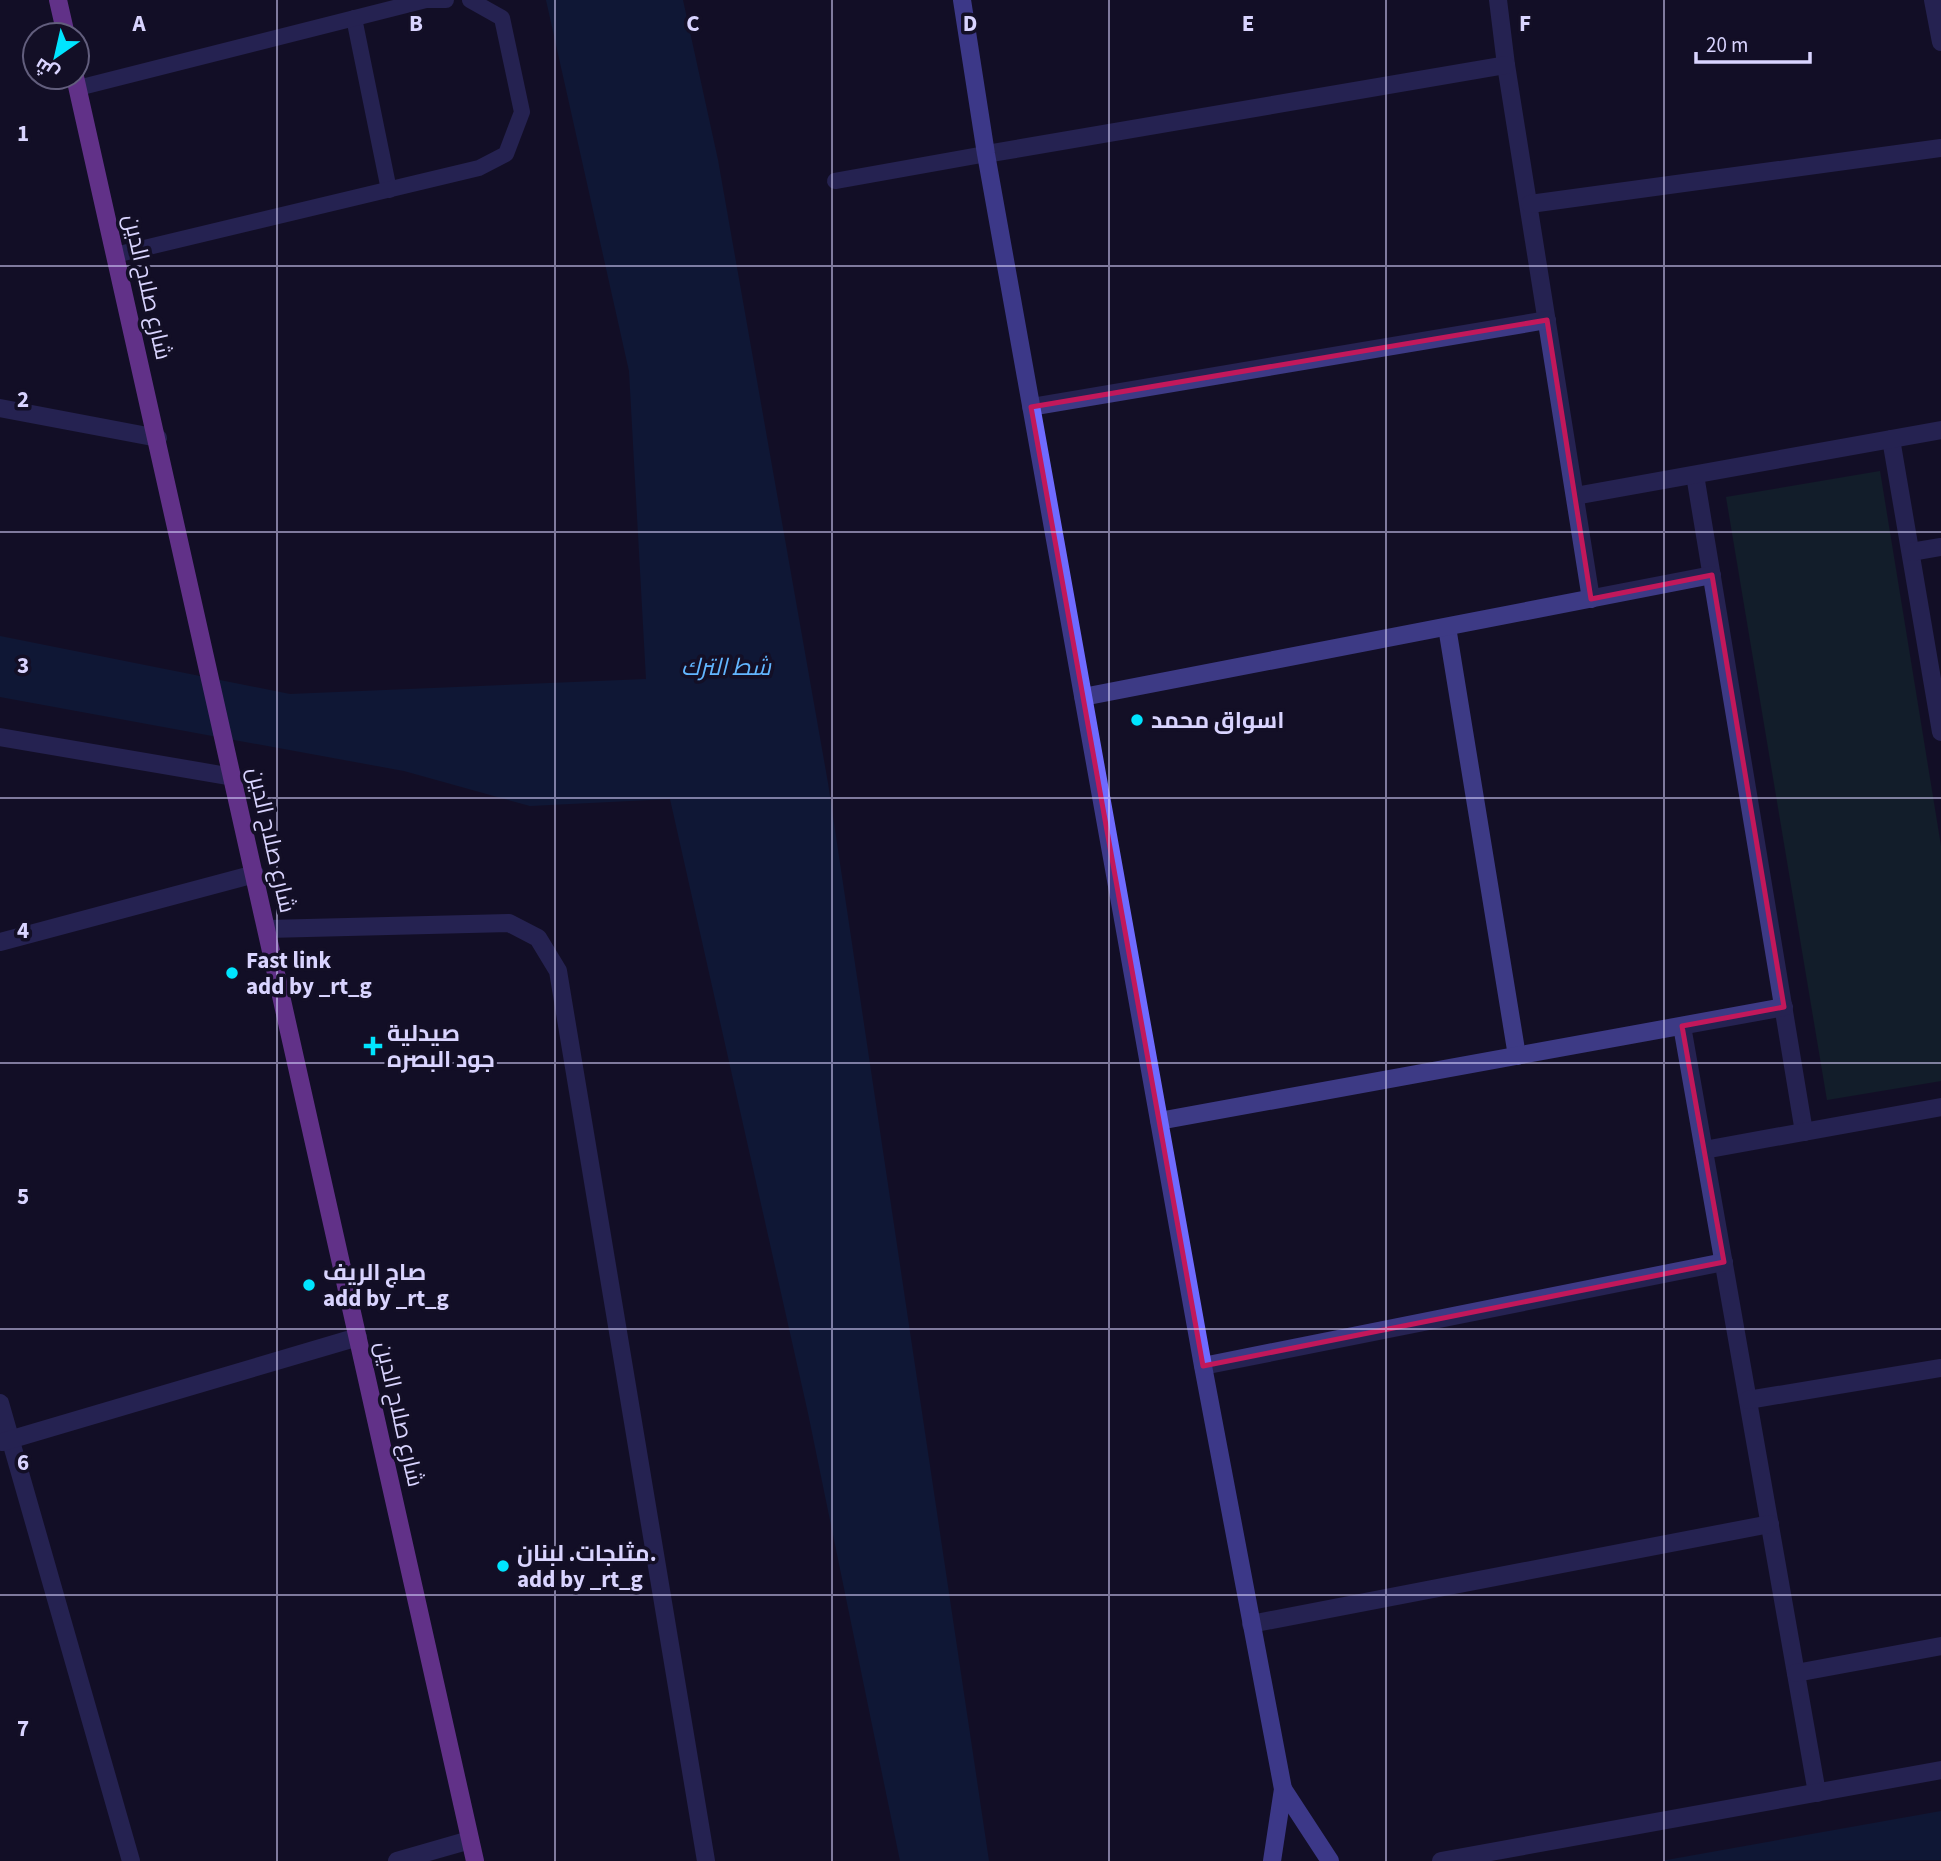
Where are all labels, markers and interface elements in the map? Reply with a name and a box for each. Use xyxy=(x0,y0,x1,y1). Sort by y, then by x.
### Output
text: A xyxy=(131,7,146,40)
text: B xyxy=(409,7,423,40)
text: C xyxy=(686,7,700,40)
text: D xyxy=(963,7,977,40)
text: E xyxy=(1242,7,1254,40)
text: F xyxy=(1519,7,1531,40)
north arrow xyxy=(21,21,91,91)
scale bar xyxy=(1696,21,1810,65)
text: 20 m xyxy=(1706,30,1748,60)
text: ش xyxy=(30,51,65,87)
text: 1 xyxy=(17,117,29,150)
street label: شارع صلاح الدين xyxy=(115,211,180,363)
text: 2 xyxy=(17,383,29,416)
text: 3 xyxy=(17,649,29,682)
water label: شط الترك xyxy=(681,650,772,685)
place label: اسواق محمد xyxy=(1151,704,1284,737)
marker: اسواق محمد xyxy=(1129,712,1145,728)
street label: شارع صلاح الدين xyxy=(239,764,304,916)
text: 4 xyxy=(17,914,29,947)
place label: Fast link add by _rt_g xyxy=(246,944,372,1003)
marker: Fast link add by _rt_g xyxy=(224,965,240,981)
place label: صيدلية جود البصره xyxy=(387,1017,495,1076)
marker: صيدلية جود البصره xyxy=(365,1038,381,1054)
text: 5 xyxy=(17,1180,29,1213)
place label: صاج الريف add by _rt_g xyxy=(323,1256,449,1315)
marker: صاج الريف add by _rt_g xyxy=(301,1277,317,1293)
street label: شارع صلاح الدين xyxy=(367,1338,432,1490)
text: 6 xyxy=(17,1446,29,1479)
place label: مثلجات. لبنان. add by _rt_g xyxy=(517,1537,657,1596)
marker: مثلجات. لبنان. add by _rt_g xyxy=(495,1558,511,1574)
text: 7 xyxy=(17,1712,29,1745)

